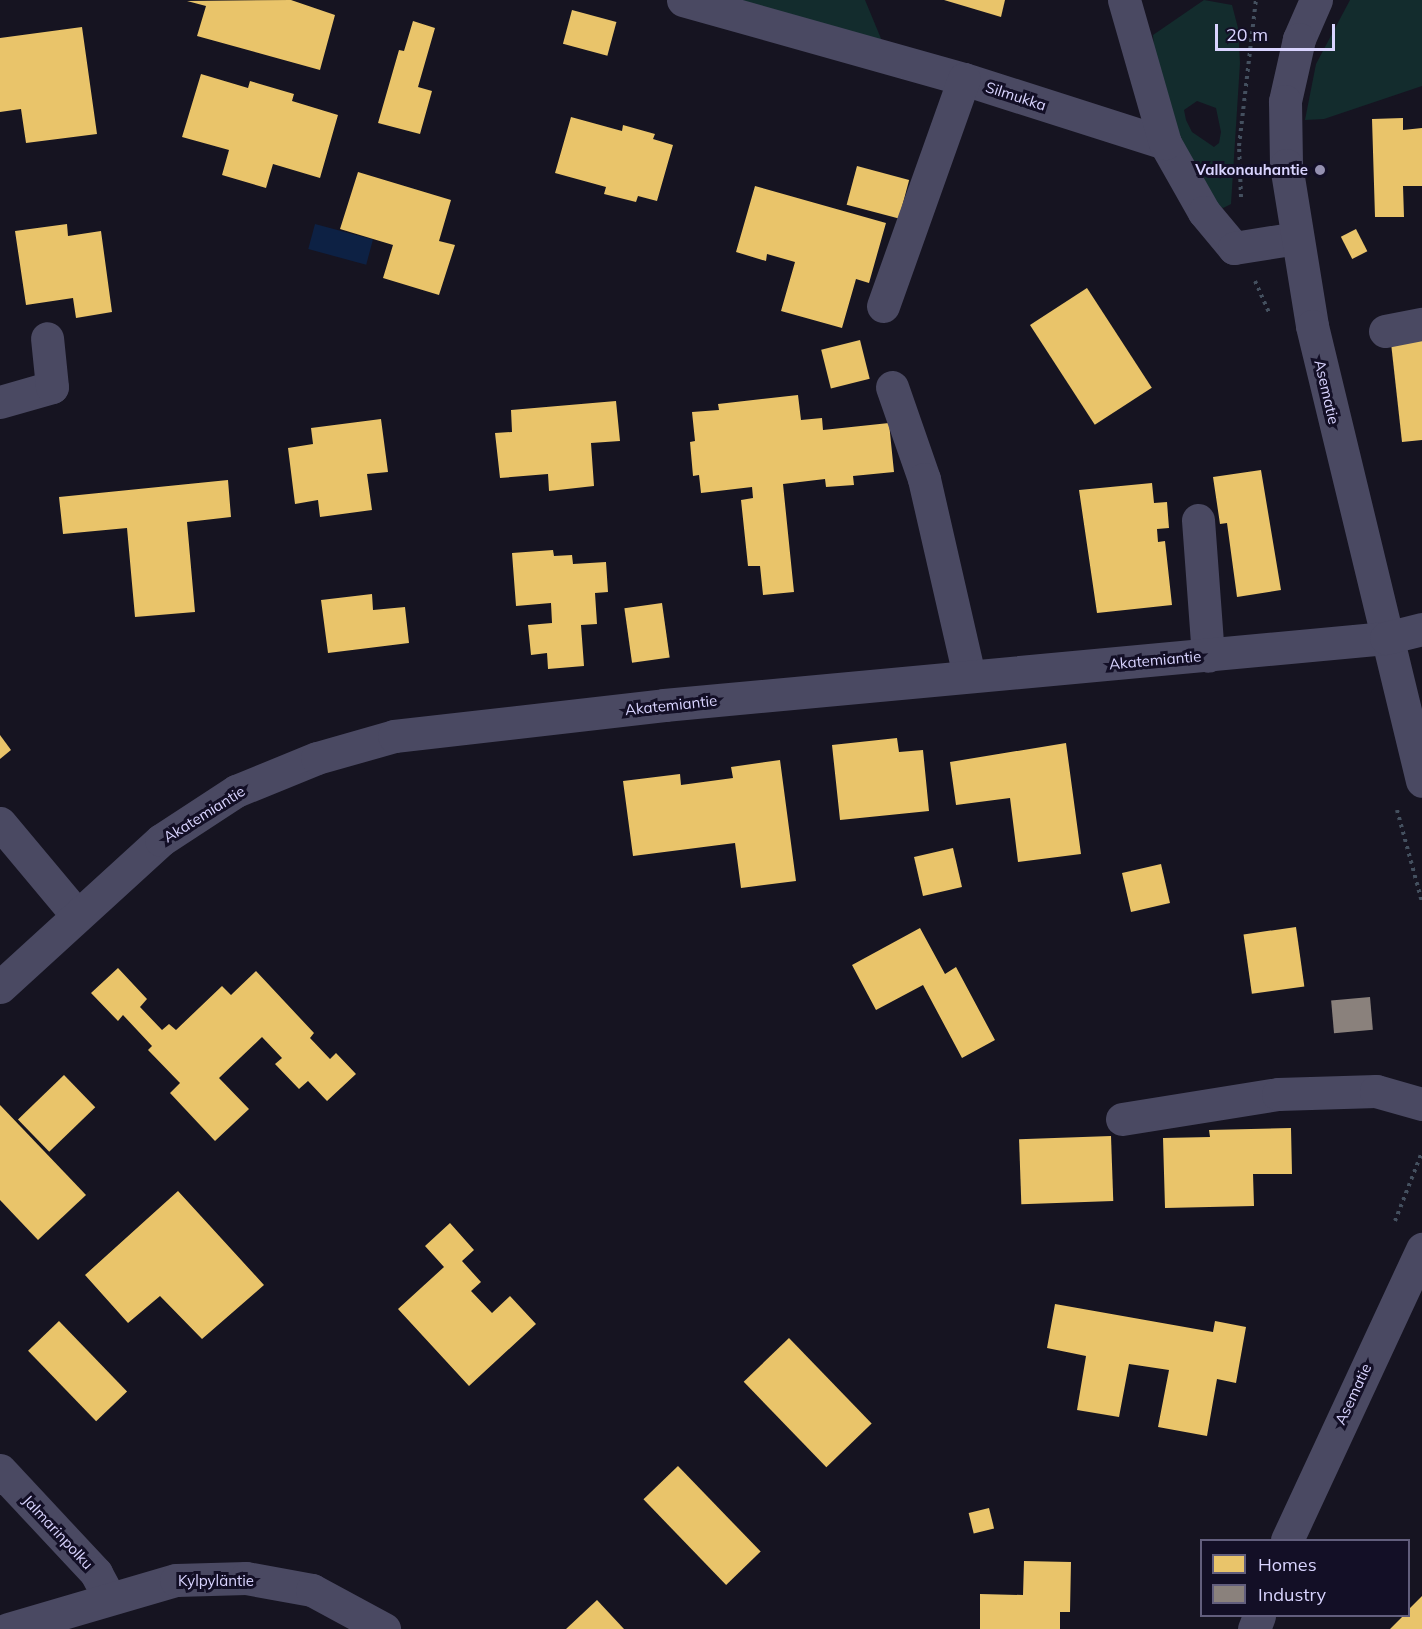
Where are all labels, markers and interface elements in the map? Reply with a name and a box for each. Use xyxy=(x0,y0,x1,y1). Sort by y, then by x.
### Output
scale bar xyxy=(1218,12,1338,50)
text: 20 m xyxy=(1226,23,1268,46)
street label: Silmukka xyxy=(983,78,1049,114)
place label: Valkonauhantie xyxy=(1195,161,1308,179)
marker: Valkonauhantie xyxy=(1313,163,1327,177)
street label: Asematie xyxy=(1311,358,1343,426)
street label: Akatemiantie xyxy=(1108,647,1202,673)
street label: Akatemiantie xyxy=(624,691,718,719)
street label: Akatemiantie xyxy=(160,782,248,846)
street label: Asematie xyxy=(1331,1360,1375,1428)
street label: Jalmarinpolku xyxy=(19,1491,97,1573)
legend xyxy=(1200,1539,1410,1617)
text: Homes xyxy=(1258,1553,1317,1576)
street label: Kylpyläntie xyxy=(178,1572,254,1590)
text: Industry xyxy=(1258,1583,1326,1606)

